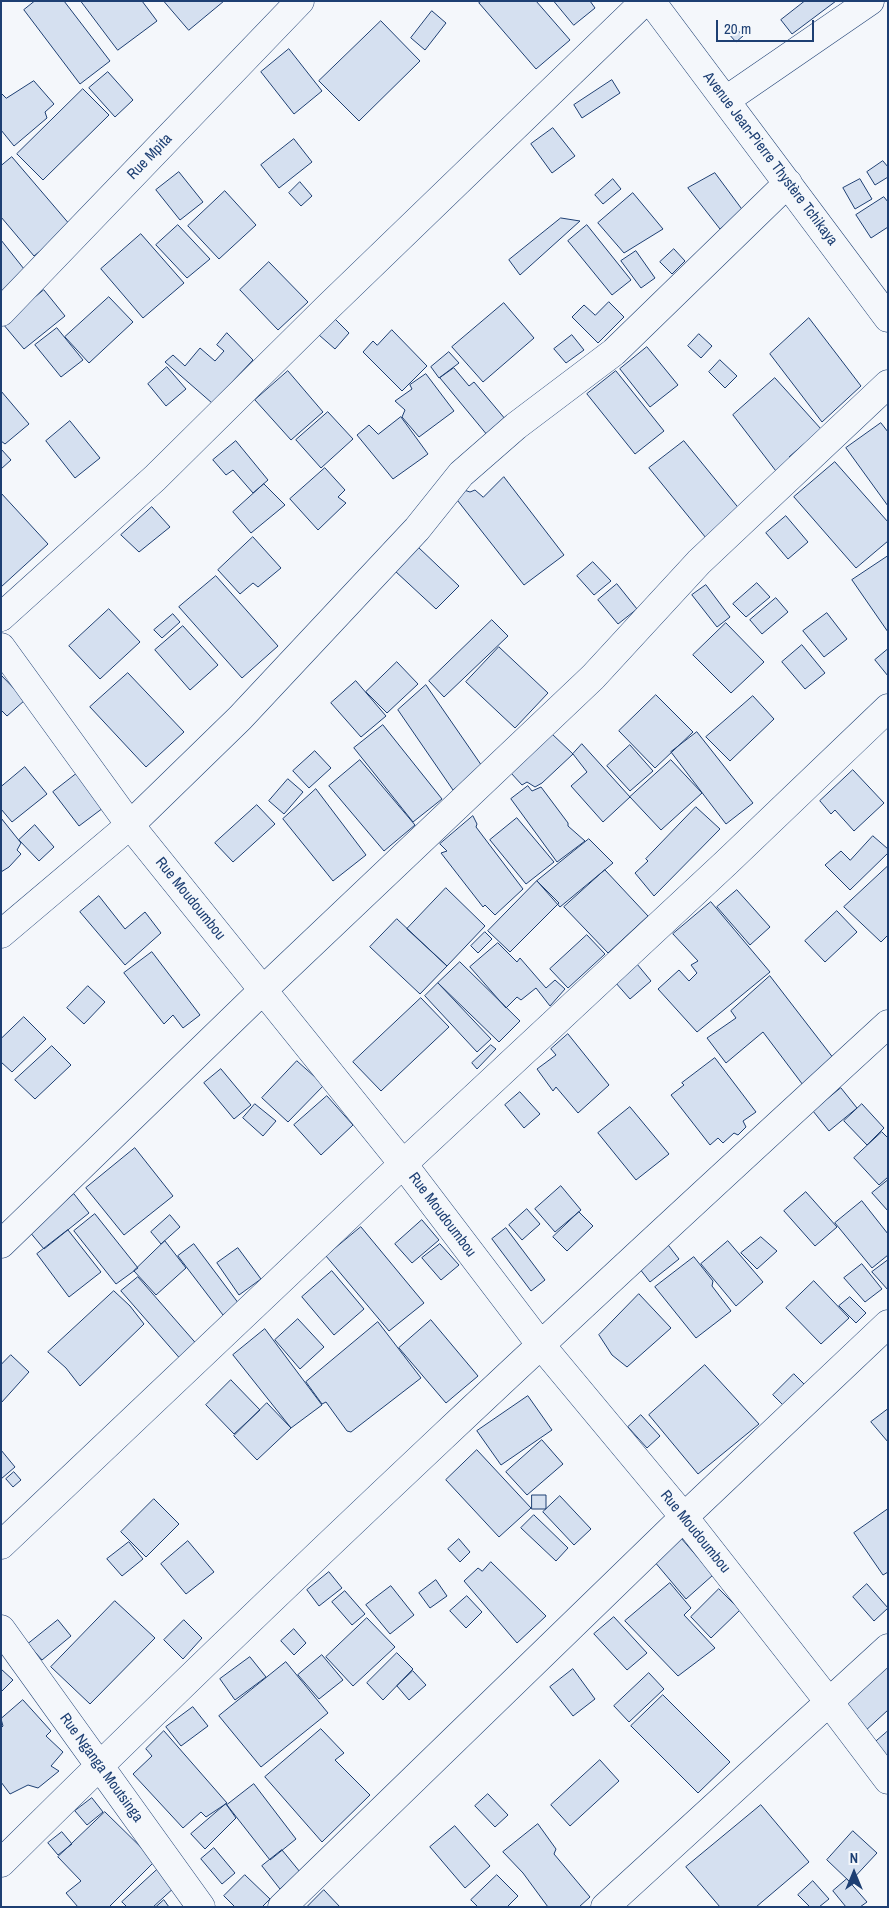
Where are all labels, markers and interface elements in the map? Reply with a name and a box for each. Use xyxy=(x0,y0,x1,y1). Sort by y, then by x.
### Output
scale bar xyxy=(719,10,816,42)
text: 20 m xyxy=(724,18,751,39)
street label: Avenue Jean-Pierre Thystère Tchikaya xyxy=(699,69,841,249)
street label: Rue Mpita xyxy=(124,130,176,184)
street label: Rue Moudoumbou xyxy=(151,854,229,944)
street label: Rue Moudoumbou xyxy=(404,1169,480,1261)
street label: Rue Moudoumbou xyxy=(656,1487,734,1577)
street label: Rue Nganga Moutsinga xyxy=(56,1710,146,1826)
north arrow xyxy=(829,1848,879,1898)
text: N xyxy=(850,1849,858,1867)

